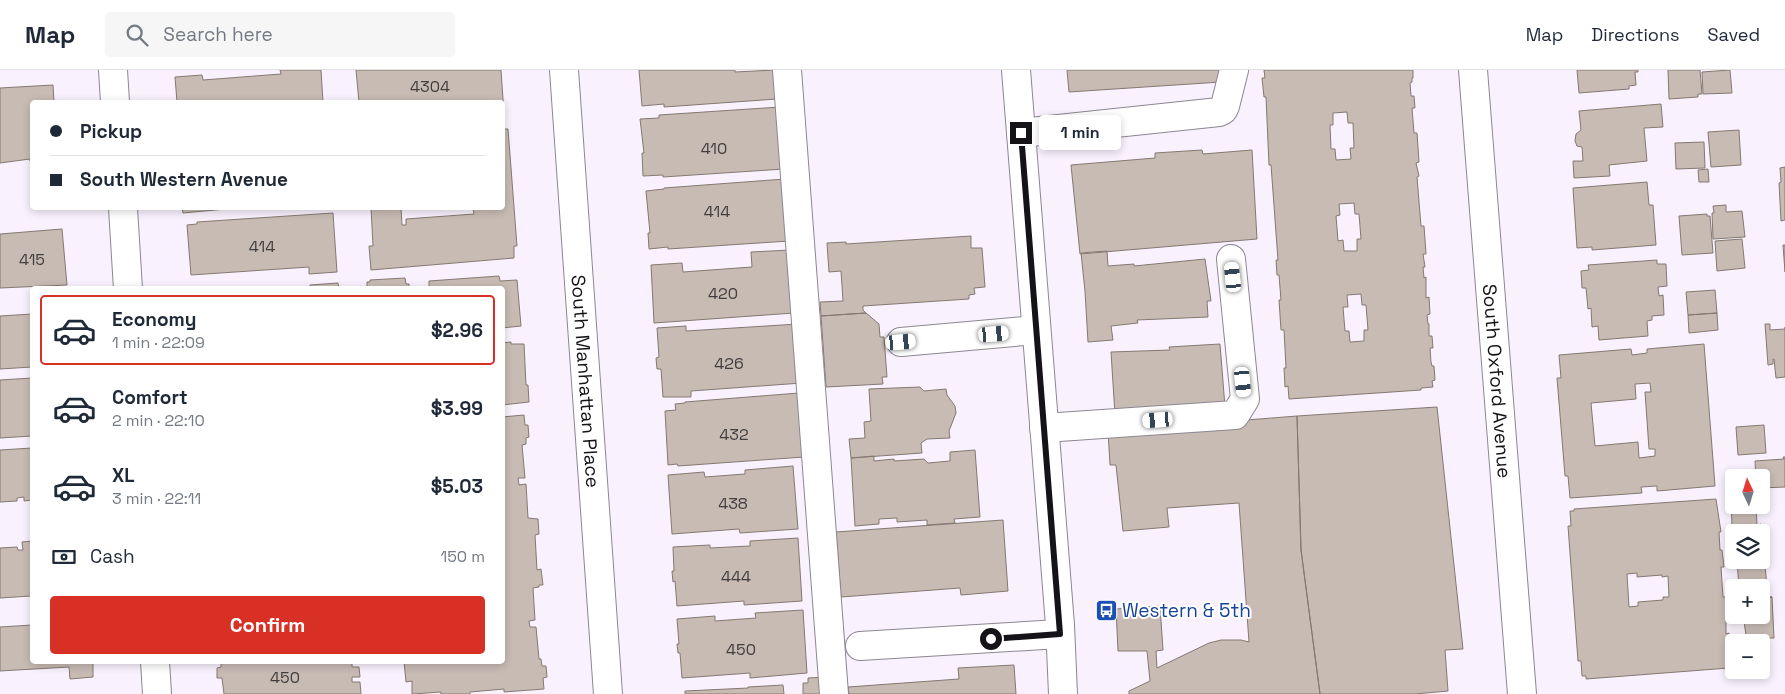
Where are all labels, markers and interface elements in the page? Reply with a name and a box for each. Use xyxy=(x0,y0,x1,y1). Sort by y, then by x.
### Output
search box xyxy=(105,12,455,57)
text: Map xyxy=(25,19,75,50)
icon: search xyxy=(123,21,151,49)
text: Search here xyxy=(163,22,273,47)
text: Map xyxy=(1526,23,1563,46)
text: Directions xyxy=(1591,23,1680,46)
text: Saved xyxy=(1708,23,1760,46)
house number: 4304 xyxy=(410,76,450,97)
callout: 1 min xyxy=(1038,116,1121,150)
text: Pickup xyxy=(80,119,142,144)
route end xyxy=(1010,122,1032,144)
text: 1 min xyxy=(1060,122,1100,143)
house number: 410 xyxy=(701,138,727,159)
text: South Western Avenue xyxy=(80,167,288,192)
house number: 414 xyxy=(704,201,730,222)
house number: 414 xyxy=(249,236,275,257)
house number: 415 xyxy=(19,249,45,270)
car xyxy=(1223,261,1242,293)
street label: South Manhattan Place xyxy=(566,274,606,489)
house number: 420 xyxy=(708,283,738,304)
street label: South Oxford Avenue xyxy=(1477,283,1518,479)
text: Economy xyxy=(112,307,196,332)
icon: car xyxy=(52,308,97,353)
text: $2.96 xyxy=(431,318,483,343)
car xyxy=(978,325,1009,343)
text: 1 min · 22:09 xyxy=(112,332,205,353)
car xyxy=(885,333,916,351)
house number: 426 xyxy=(714,353,744,374)
car xyxy=(1233,366,1252,398)
text: Comfort xyxy=(112,385,188,410)
icon: car xyxy=(52,386,97,431)
text: $3.99 xyxy=(431,396,483,421)
text: 2 min · 22:10 xyxy=(112,410,205,431)
car xyxy=(1142,411,1173,429)
house number: 432 xyxy=(719,424,749,445)
text: XL xyxy=(112,463,135,488)
icon: car xyxy=(52,464,97,509)
north arrow xyxy=(1725,469,1770,514)
map controls xyxy=(1725,469,1770,679)
text: $5.03 xyxy=(431,474,483,499)
text: 3 min · 22:11 xyxy=(112,488,201,509)
house number: 438 xyxy=(718,493,748,514)
button: layers xyxy=(1725,524,1770,569)
icon: cash xyxy=(50,543,78,571)
text: Cash xyxy=(90,544,135,569)
text: 150 m xyxy=(441,546,485,567)
house number: 444 xyxy=(721,566,751,587)
button: + xyxy=(1725,579,1770,624)
button: Confirm xyxy=(50,596,485,654)
bus stop icon: Western & 5th xyxy=(1094,598,1118,622)
place label: Western & 5th xyxy=(1122,598,1251,623)
route start xyxy=(980,628,1002,650)
button: − xyxy=(1725,634,1770,679)
house number: 450 xyxy=(726,639,756,660)
house number: 450 xyxy=(270,667,300,688)

